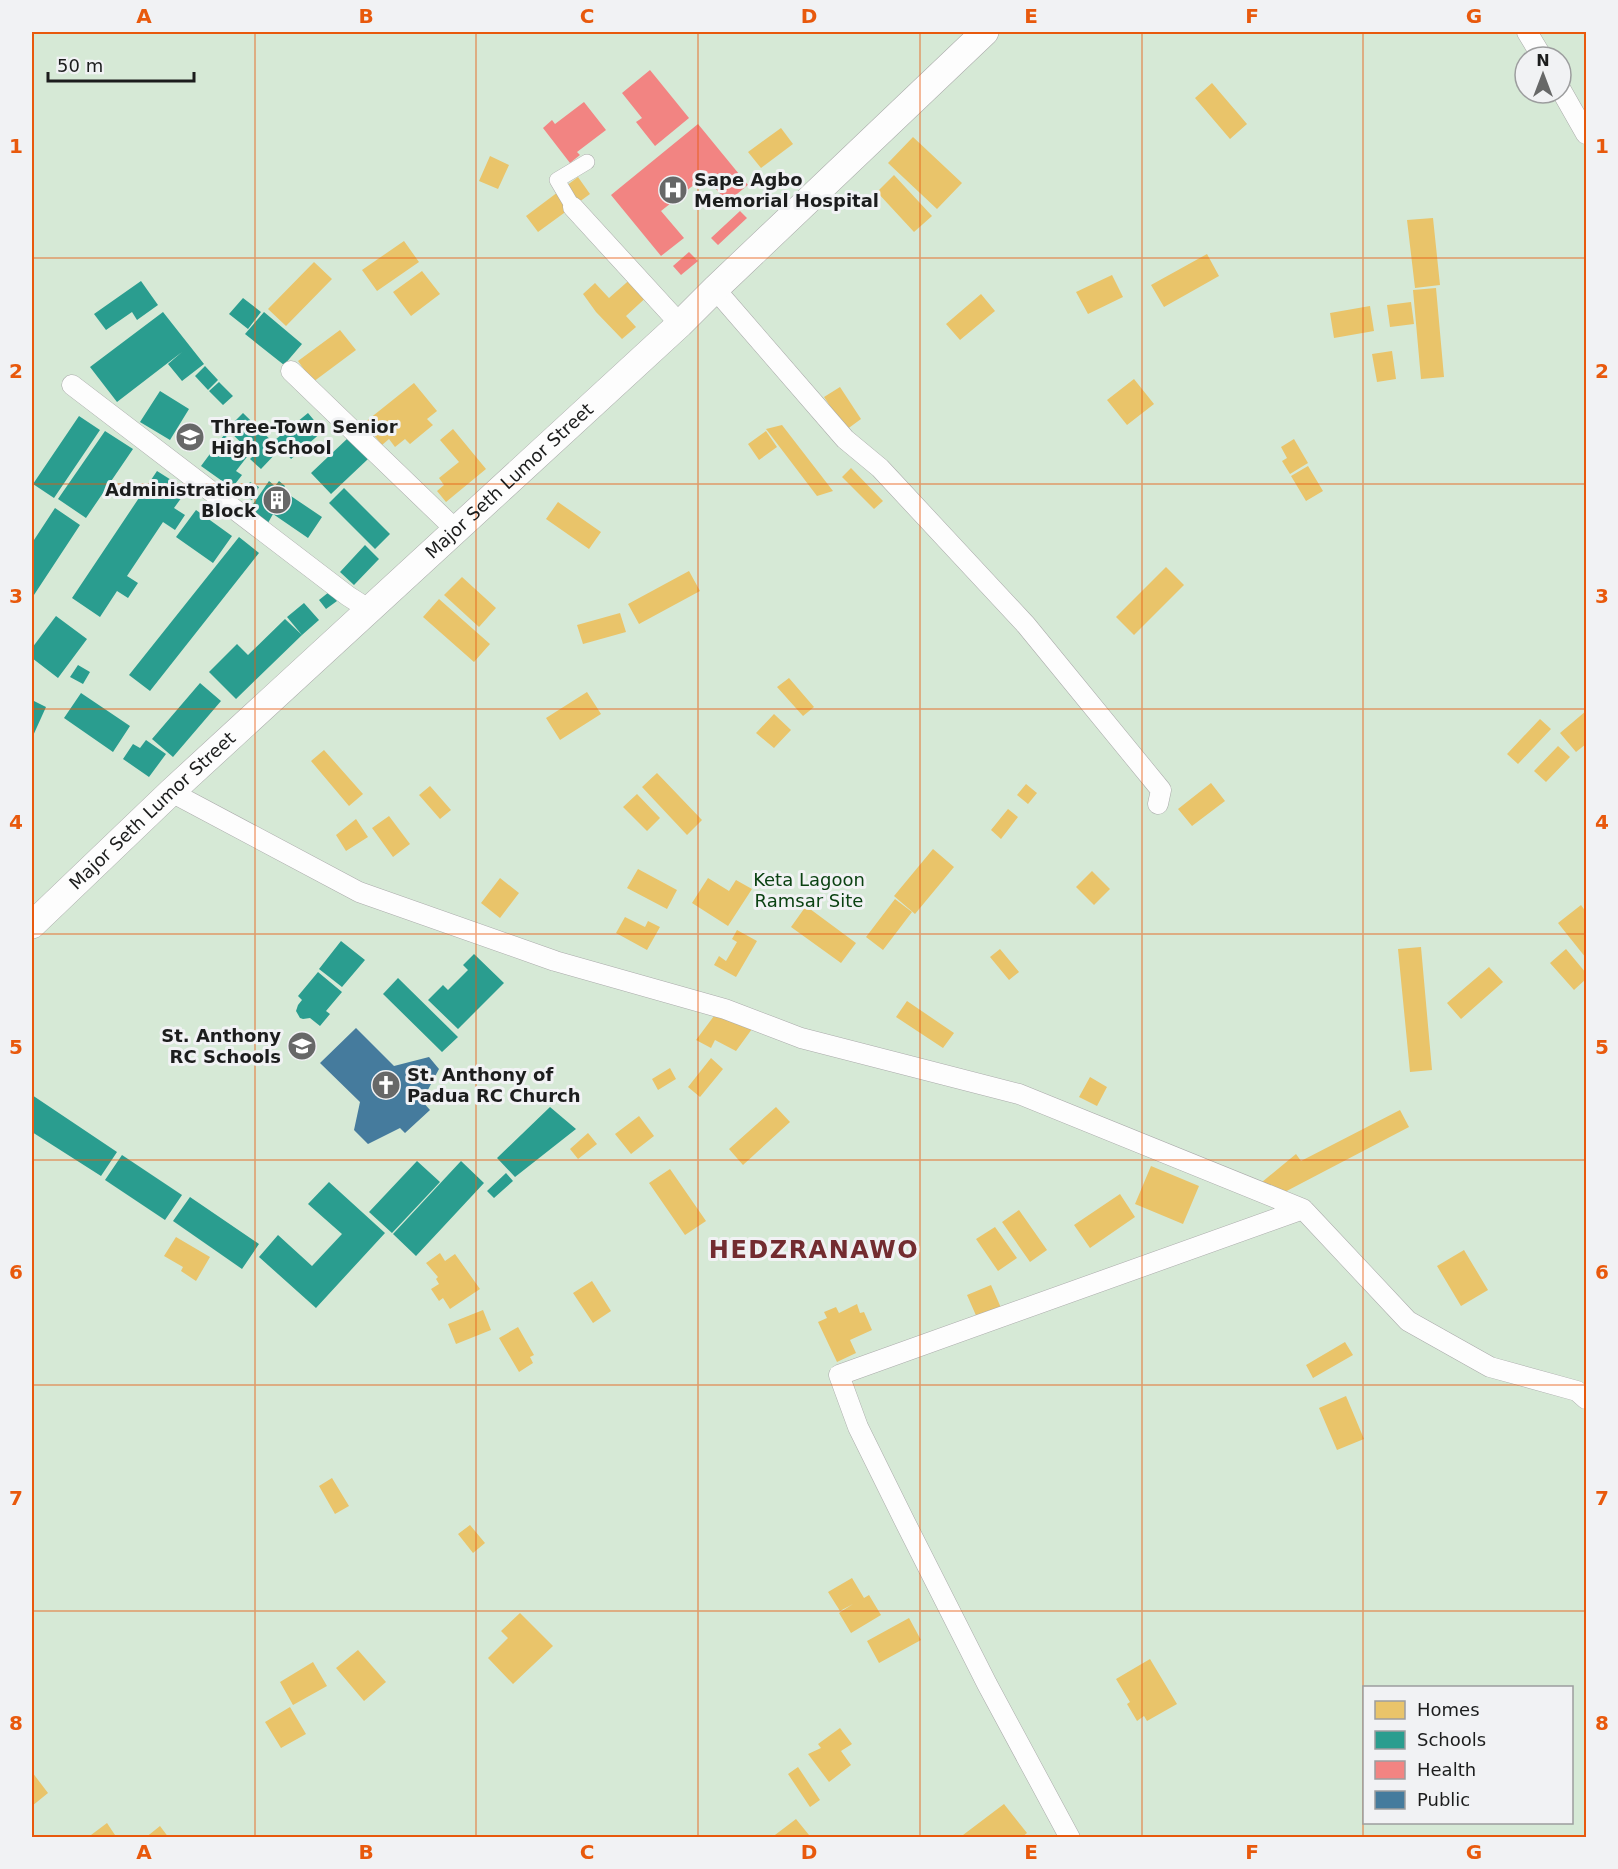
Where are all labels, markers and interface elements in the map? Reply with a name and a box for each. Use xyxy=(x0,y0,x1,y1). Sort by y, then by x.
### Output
text: A xyxy=(136,4,152,28)
text: B xyxy=(358,4,374,28)
text: C xyxy=(580,4,594,28)
text: D xyxy=(801,4,817,28)
text: E xyxy=(1024,4,1038,28)
text: F xyxy=(1245,4,1259,28)
text: G xyxy=(1466,4,1482,28)
scale bar xyxy=(48,45,194,83)
north arrow xyxy=(1513,45,1573,105)
text: N xyxy=(1536,51,1550,70)
text: 50 m xyxy=(57,55,103,76)
text: 1 xyxy=(9,134,23,158)
text: 1 xyxy=(1595,134,1609,158)
place label: Sape Agbo Memorial Hospital xyxy=(694,169,879,211)
hospital icon: Sape Agbo Memorial Hospital xyxy=(657,174,689,206)
text: 2 xyxy=(9,359,23,383)
text: 2 xyxy=(1595,359,1609,383)
street label: Major Seth Lumor Street xyxy=(421,398,597,563)
place label: Three-Town Senior High School xyxy=(211,416,398,458)
school or university icon: Three-Town Senior High School xyxy=(174,421,206,453)
place label: Administration Block xyxy=(105,479,257,521)
building icon: Administration Block xyxy=(261,484,293,516)
text: 3 xyxy=(9,584,23,608)
text: 3 xyxy=(1595,584,1609,608)
street label: Major Seth Lumor Street xyxy=(65,727,239,894)
text: 4 xyxy=(9,810,23,834)
text: 4 xyxy=(1595,810,1609,834)
park label: Keta Lagoon Ramsar Site xyxy=(753,869,865,911)
place label: St. Anthony RC Schools xyxy=(161,1025,281,1067)
school or university icon: St. Anthony RC Schools xyxy=(286,1030,318,1062)
text: 5 xyxy=(9,1035,23,1059)
text: 5 xyxy=(1595,1035,1609,1059)
place label: St. Anthony of Padua RC Church xyxy=(407,1064,581,1106)
church icon: St. Anthony of Padua RC Church xyxy=(370,1069,402,1101)
district label: HEDZRANAWO xyxy=(709,1236,919,1264)
text: 6 xyxy=(9,1260,23,1284)
text: 6 xyxy=(1595,1260,1609,1284)
text: 7 xyxy=(9,1486,23,1510)
text: 7 xyxy=(1595,1486,1609,1510)
legend xyxy=(1363,1686,1573,1824)
text: Homes xyxy=(1417,1699,1480,1720)
text: 8 xyxy=(9,1711,23,1735)
text: 8 xyxy=(1595,1711,1609,1735)
text: Schools xyxy=(1417,1729,1486,1750)
text: Health xyxy=(1417,1759,1476,1780)
text: Public xyxy=(1417,1789,1470,1810)
text: A xyxy=(136,1840,152,1864)
text: B xyxy=(358,1840,374,1864)
text: C xyxy=(580,1840,594,1864)
text: D xyxy=(801,1840,817,1864)
text: E xyxy=(1024,1840,1038,1864)
text: F xyxy=(1245,1840,1259,1864)
text: G xyxy=(1466,1840,1482,1864)

